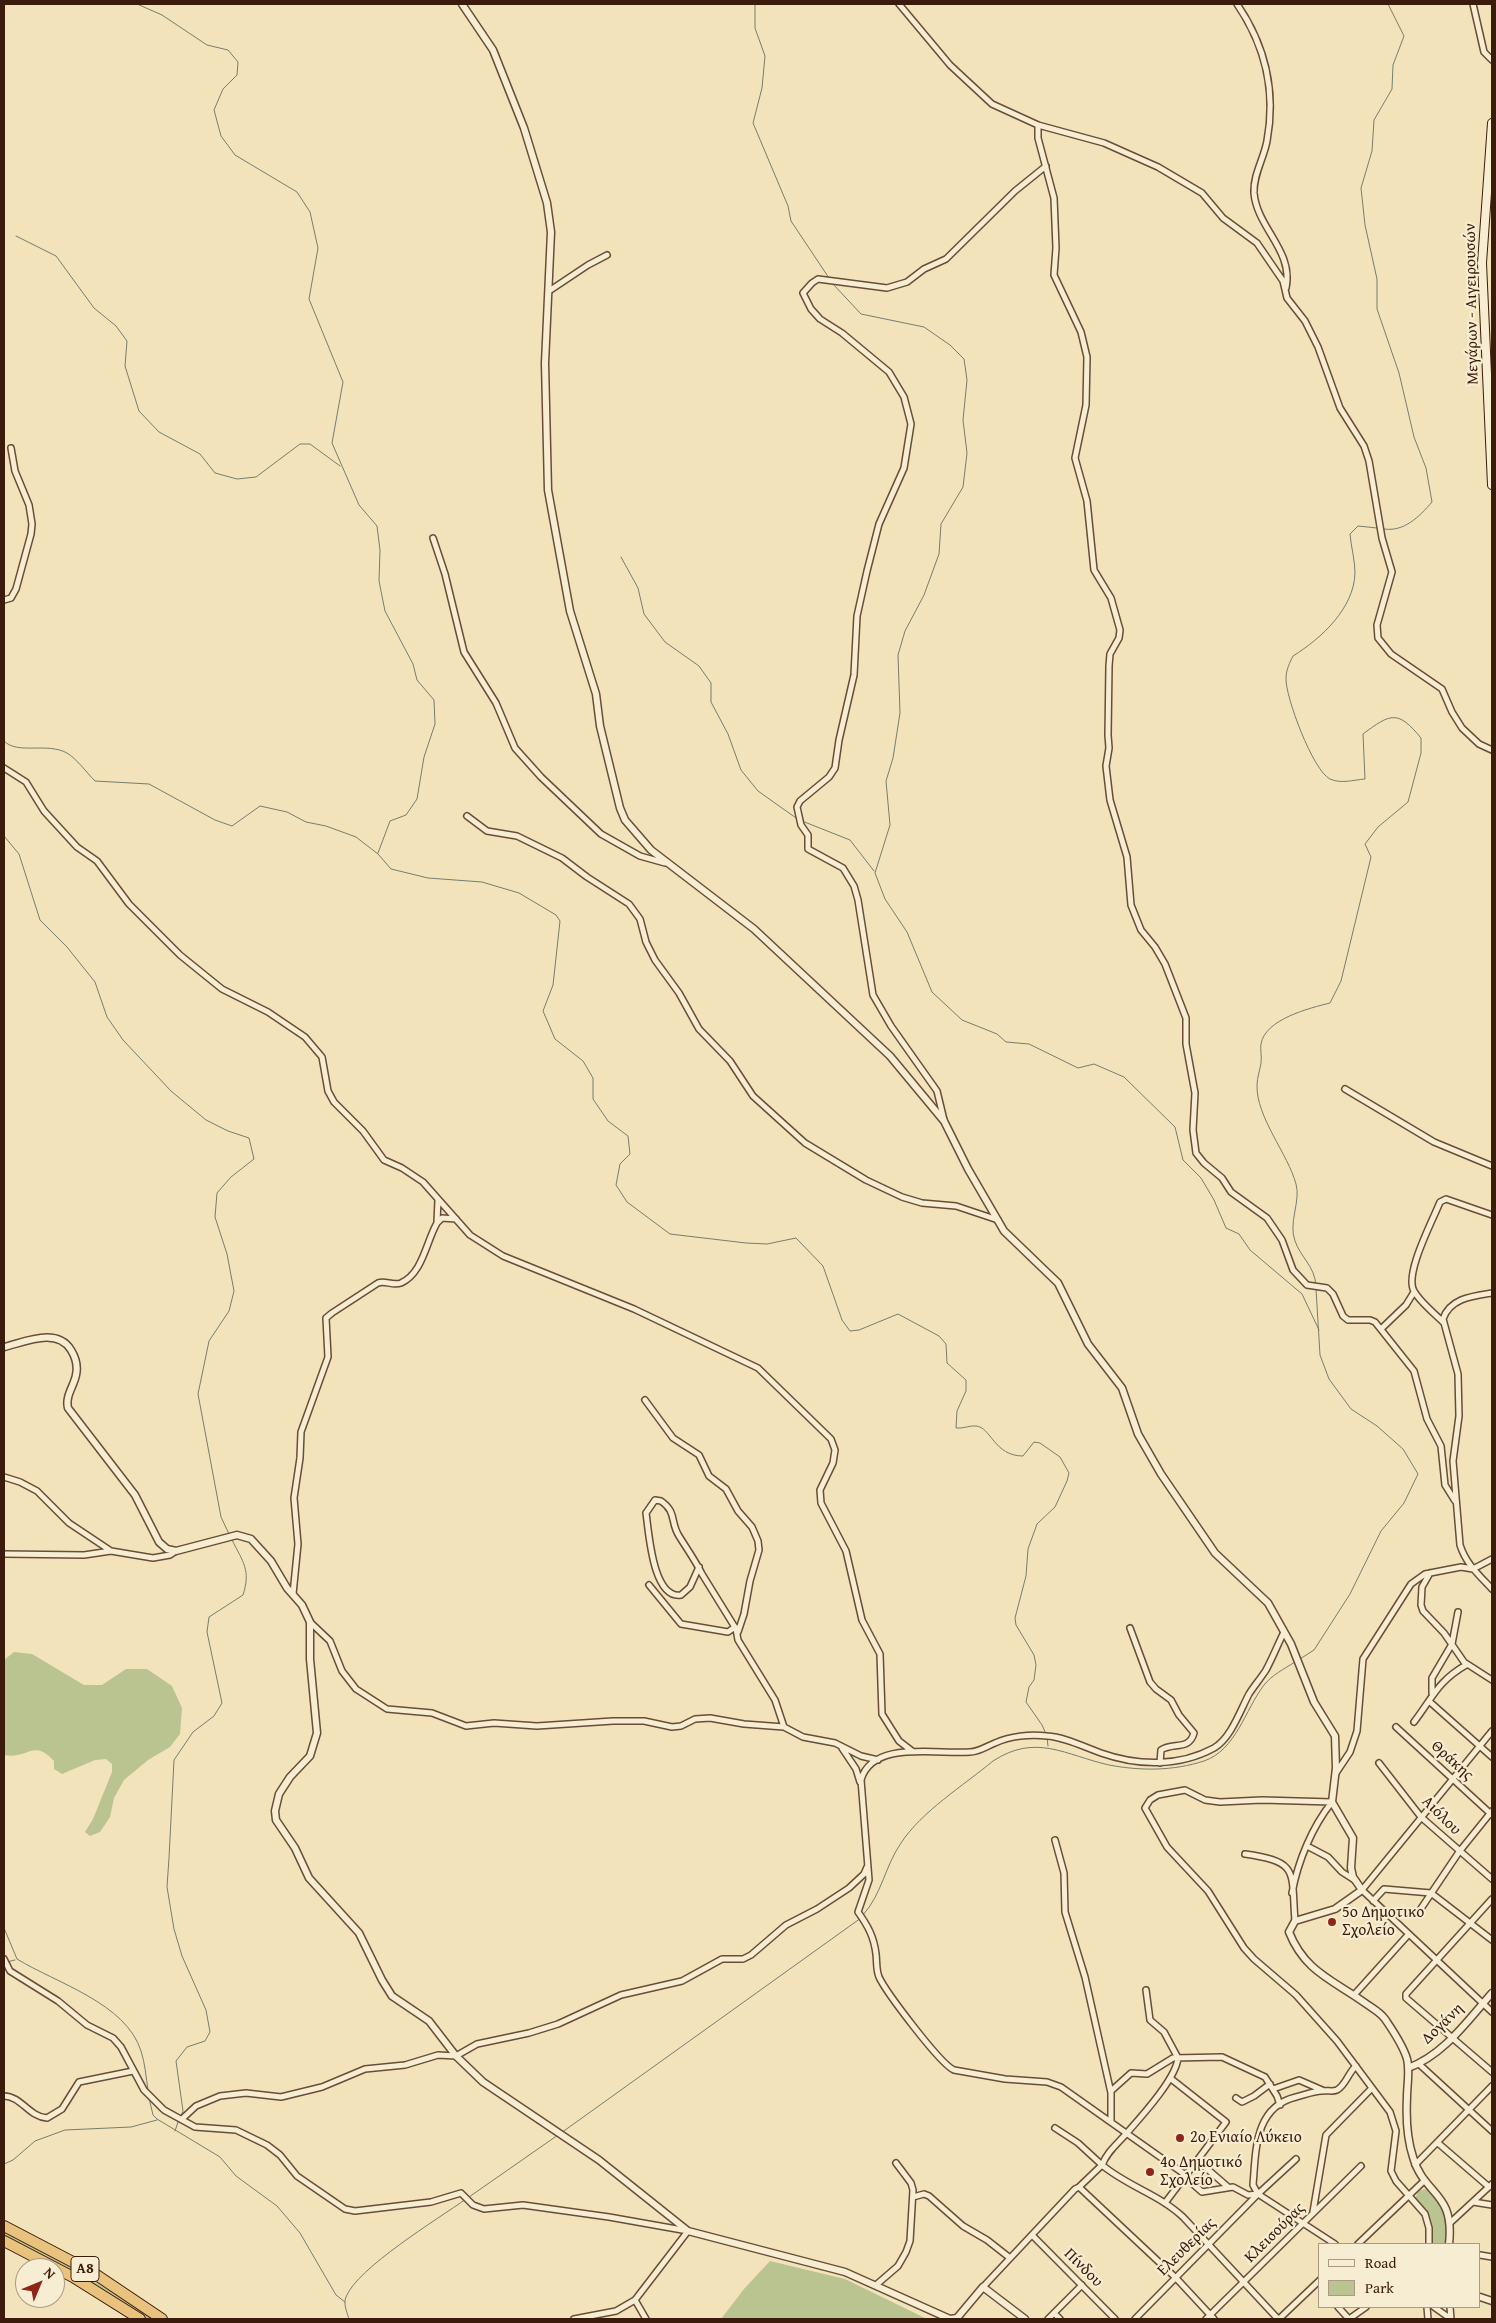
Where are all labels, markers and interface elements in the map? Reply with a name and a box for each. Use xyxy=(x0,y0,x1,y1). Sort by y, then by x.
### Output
street label: Μεγάρων - Αιγειρουσών xyxy=(1461,223,1483,385)
street label: Θράκης xyxy=(1427,1737,1477,1785)
street label: Αιόλου xyxy=(1417,1792,1465,1840)
place label: 5o Δημοτικο Σχολείο xyxy=(1342,1903,1424,1941)
marker: 5o Δημοτικο Σχολείο xyxy=(1326,1916,1338,1928)
street label: Δογάνη xyxy=(1418,2000,1468,2048)
place label: 2ο Ενιαίο Λύκειο xyxy=(1190,2128,1302,2148)
marker: 2ο Ενιαίο Λύκειο xyxy=(1174,2132,1186,2144)
place label: 4ο Δημοτικό Σχολείο xyxy=(1160,2153,1242,2191)
marker: 4ο Δημοτικό Σχολείο xyxy=(1144,2166,1156,2178)
street label: Κλεισούρας xyxy=(1241,2199,1309,2267)
street label: Ελευθερίας xyxy=(1154,2214,1220,2280)
legend xyxy=(1318,2243,1481,2308)
street label: Πίνδου xyxy=(1060,2245,1106,2291)
text: Road xyxy=(1365,2252,1396,2273)
road number: Α8 xyxy=(71,2256,99,2282)
north arrow xyxy=(15,2258,65,2308)
text: N xyxy=(40,2263,60,2283)
text: Park xyxy=(1365,2277,1394,2298)

